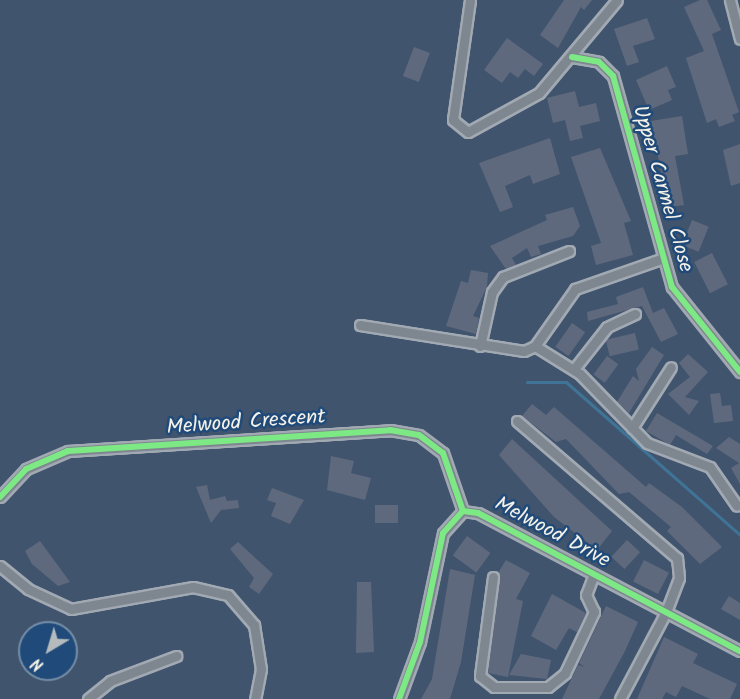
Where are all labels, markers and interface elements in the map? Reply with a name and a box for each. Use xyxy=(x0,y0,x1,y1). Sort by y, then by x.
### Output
street label: Upper Carmel Close xyxy=(626,103,698,275)
street label: Melwood Crescent xyxy=(166,405,326,441)
street label: Melwood Drive xyxy=(490,492,614,574)
north arrow xyxy=(18,621,78,681)
text: N xyxy=(26,651,50,677)

